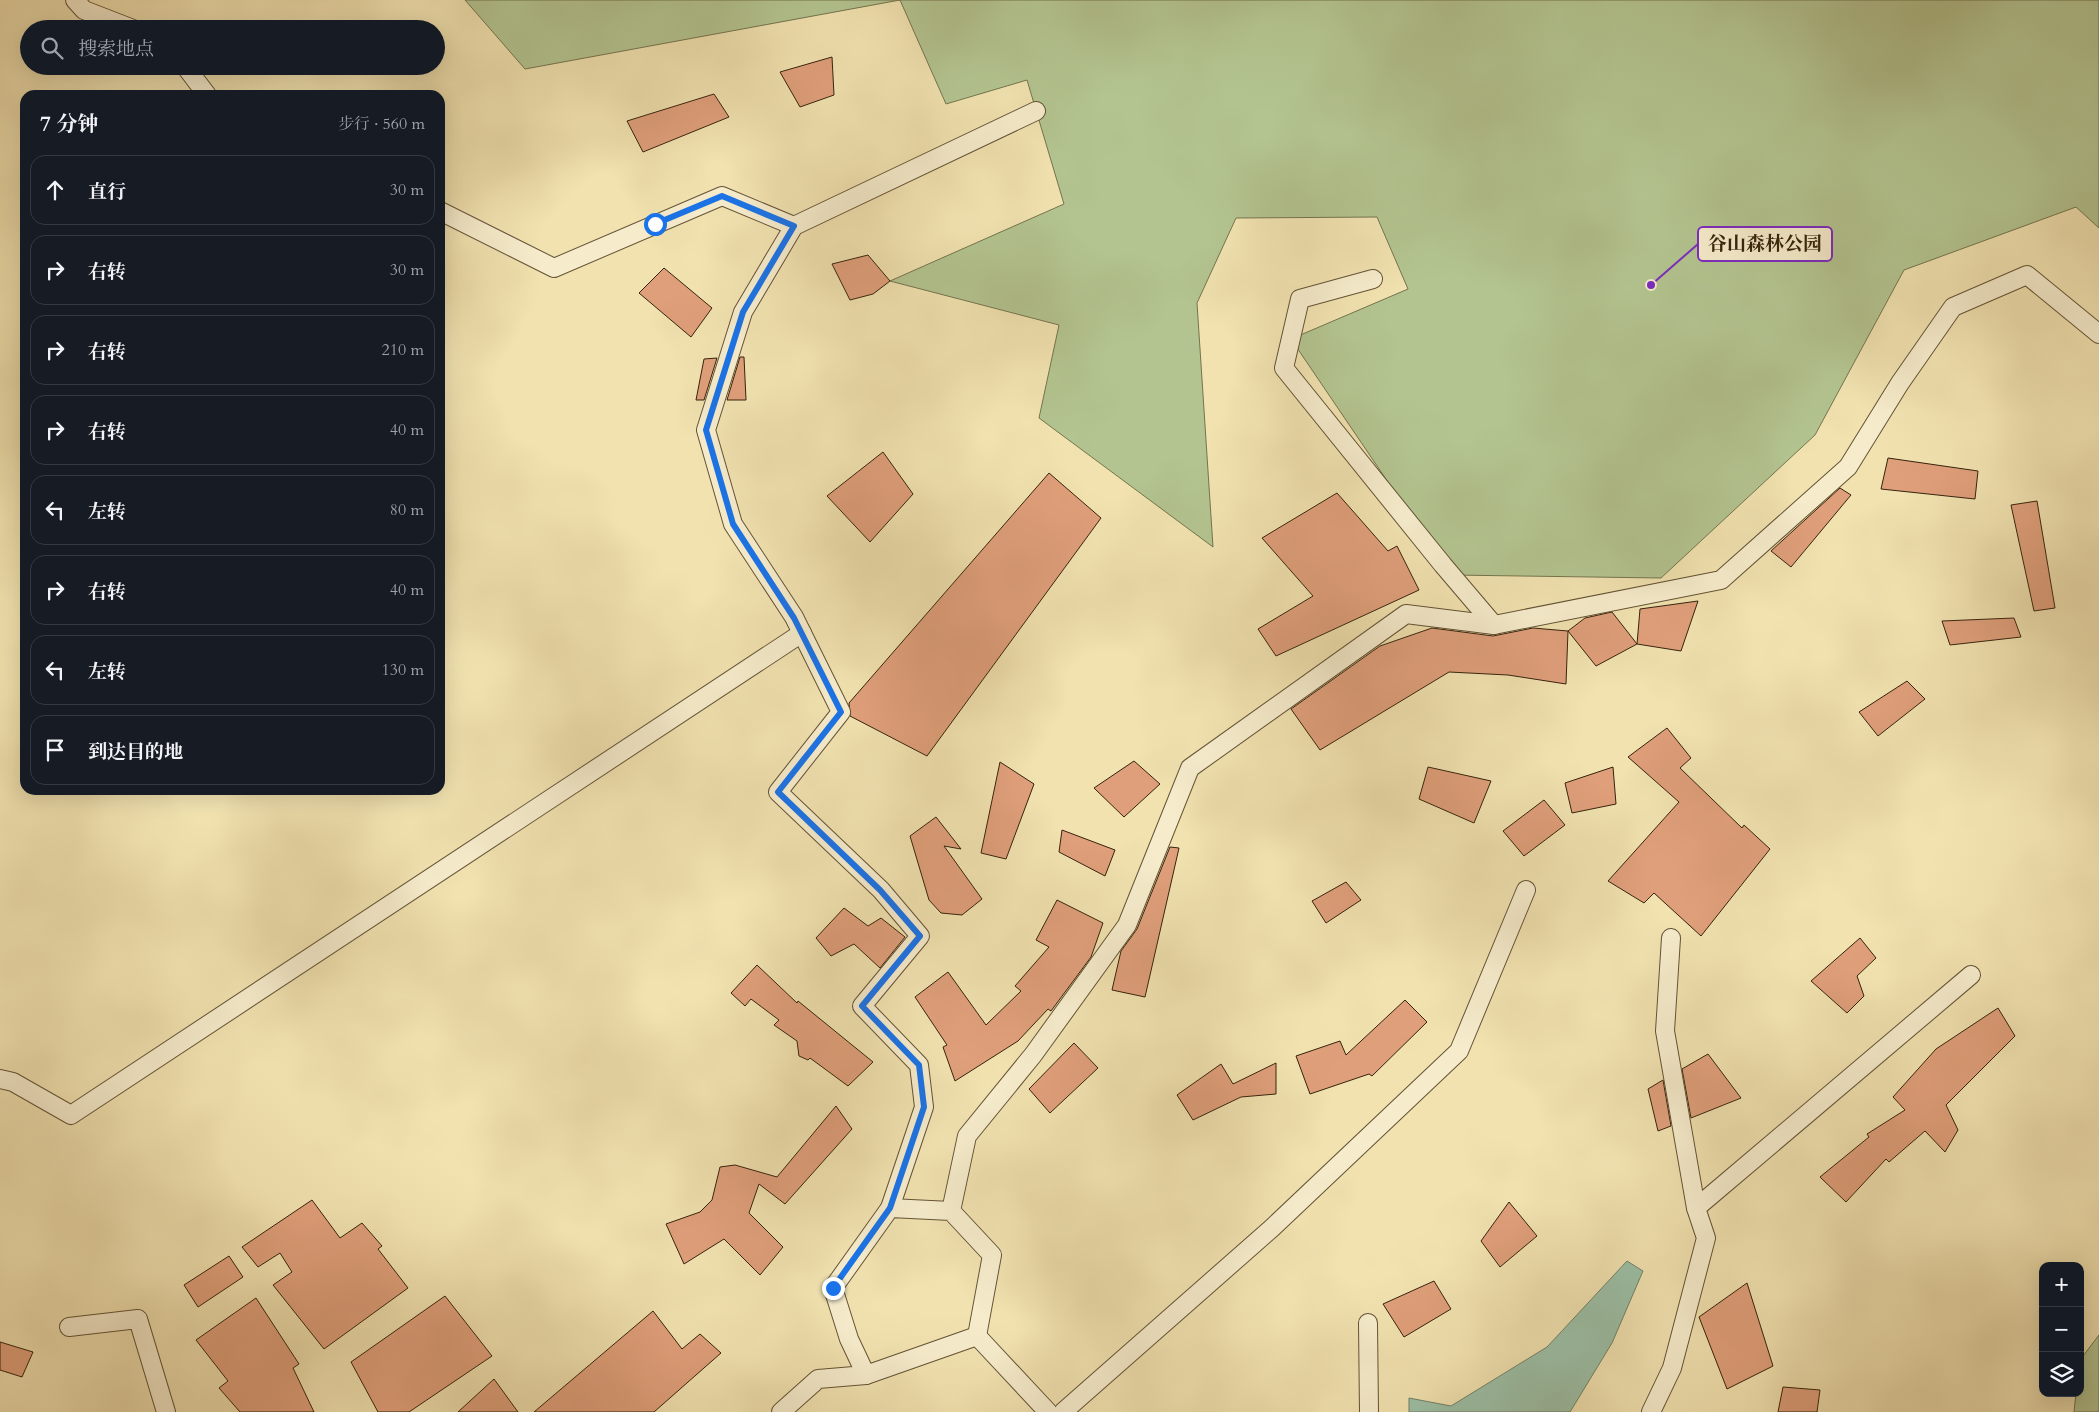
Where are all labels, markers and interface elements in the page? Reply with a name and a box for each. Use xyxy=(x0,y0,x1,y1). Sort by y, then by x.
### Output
search box xyxy=(20,20,445,75)
icon: search xyxy=(38,34,66,62)
text: 搜索地点 xyxy=(78,36,154,62)
text: 7 分钟 xyxy=(40,110,98,139)
text: 步行 · 560 m xyxy=(338,113,425,135)
icon: ahead xyxy=(41,176,69,204)
text: 直行 xyxy=(88,179,126,205)
text: 30 m xyxy=(390,179,424,201)
route start xyxy=(644,213,667,236)
callout: 谷山森林公园 xyxy=(1698,227,1832,261)
text: 谷山森林公园 xyxy=(1708,231,1822,257)
icon: right xyxy=(41,256,69,284)
text: 右转 xyxy=(88,259,126,285)
text: 30 m xyxy=(390,259,424,281)
icon: right xyxy=(41,336,69,364)
text: 右转 xyxy=(88,339,126,365)
text: 210 m xyxy=(382,339,424,361)
icon: right xyxy=(41,416,69,444)
text: 右转 xyxy=(88,419,126,445)
text: 40 m xyxy=(390,419,424,441)
icon: left xyxy=(41,496,69,524)
text: 左转 xyxy=(88,499,126,525)
text: 80 m xyxy=(390,499,424,521)
icon: right xyxy=(41,576,69,604)
text: 右转 xyxy=(88,579,126,605)
text: 40 m xyxy=(390,579,424,601)
icon: left xyxy=(41,656,69,684)
text: 左转 xyxy=(88,659,126,685)
text: 130 m xyxy=(382,659,424,681)
icon: arrive xyxy=(41,736,69,764)
text: 到达目的地 xyxy=(88,739,183,765)
map controls xyxy=(2039,1262,2084,1397)
button: + xyxy=(2039,1262,2084,1307)
route end xyxy=(822,1277,845,1300)
button: − xyxy=(2039,1307,2084,1352)
button: layers xyxy=(2039,1352,2084,1397)

